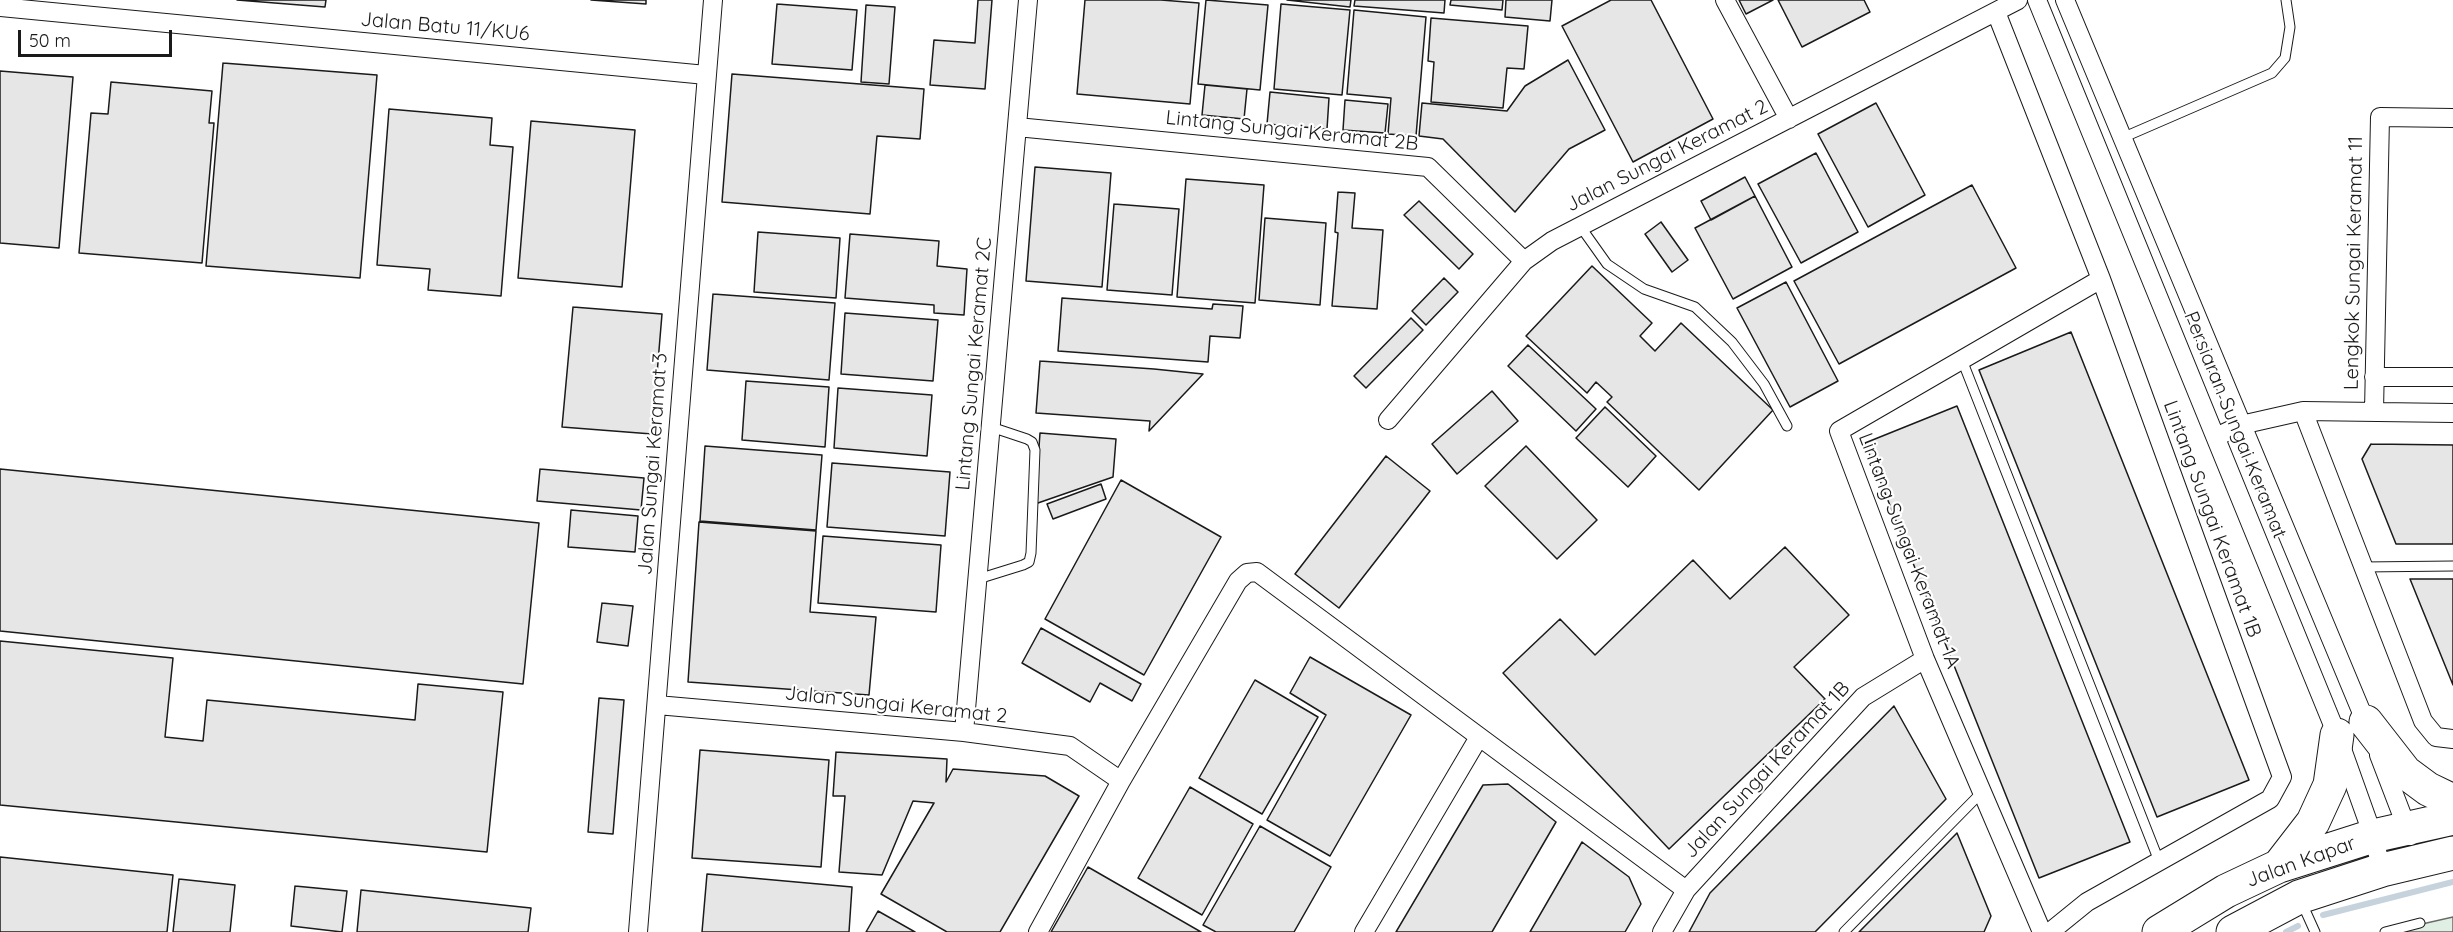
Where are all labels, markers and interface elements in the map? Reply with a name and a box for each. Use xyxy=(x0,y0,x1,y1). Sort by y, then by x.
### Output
street label: Jalan Batu 11/KU6 xyxy=(360,8,530,46)
scale bar xyxy=(21,18,176,56)
text: 50 m xyxy=(29,29,71,52)
street label: Jalan Sungai Keramat 2 xyxy=(1562,95,1772,217)
street label: Lintang Sungai Keramat 2B xyxy=(1164,106,1420,156)
street label: Lengkok Sungai Keramat 11 xyxy=(2340,136,2368,390)
street label: Lintang Sungai Keramat 2C xyxy=(951,236,997,492)
street label: Persiaran Sungai Keramat xyxy=(2178,308,2292,542)
street label: Jalan Sungai Keramat 3 xyxy=(633,352,673,576)
street label: Lintang Sungai Keramat 1B xyxy=(2158,397,2266,641)
street label: Lintang Sungai Keramat 1A xyxy=(1853,430,1965,672)
street label: Jalan Sungai Keramat 1B xyxy=(1679,677,1855,863)
street label: Jalan Sungai Keramat 2 xyxy=(784,681,1008,729)
street label: Jalan Kapar xyxy=(2243,831,2359,893)

